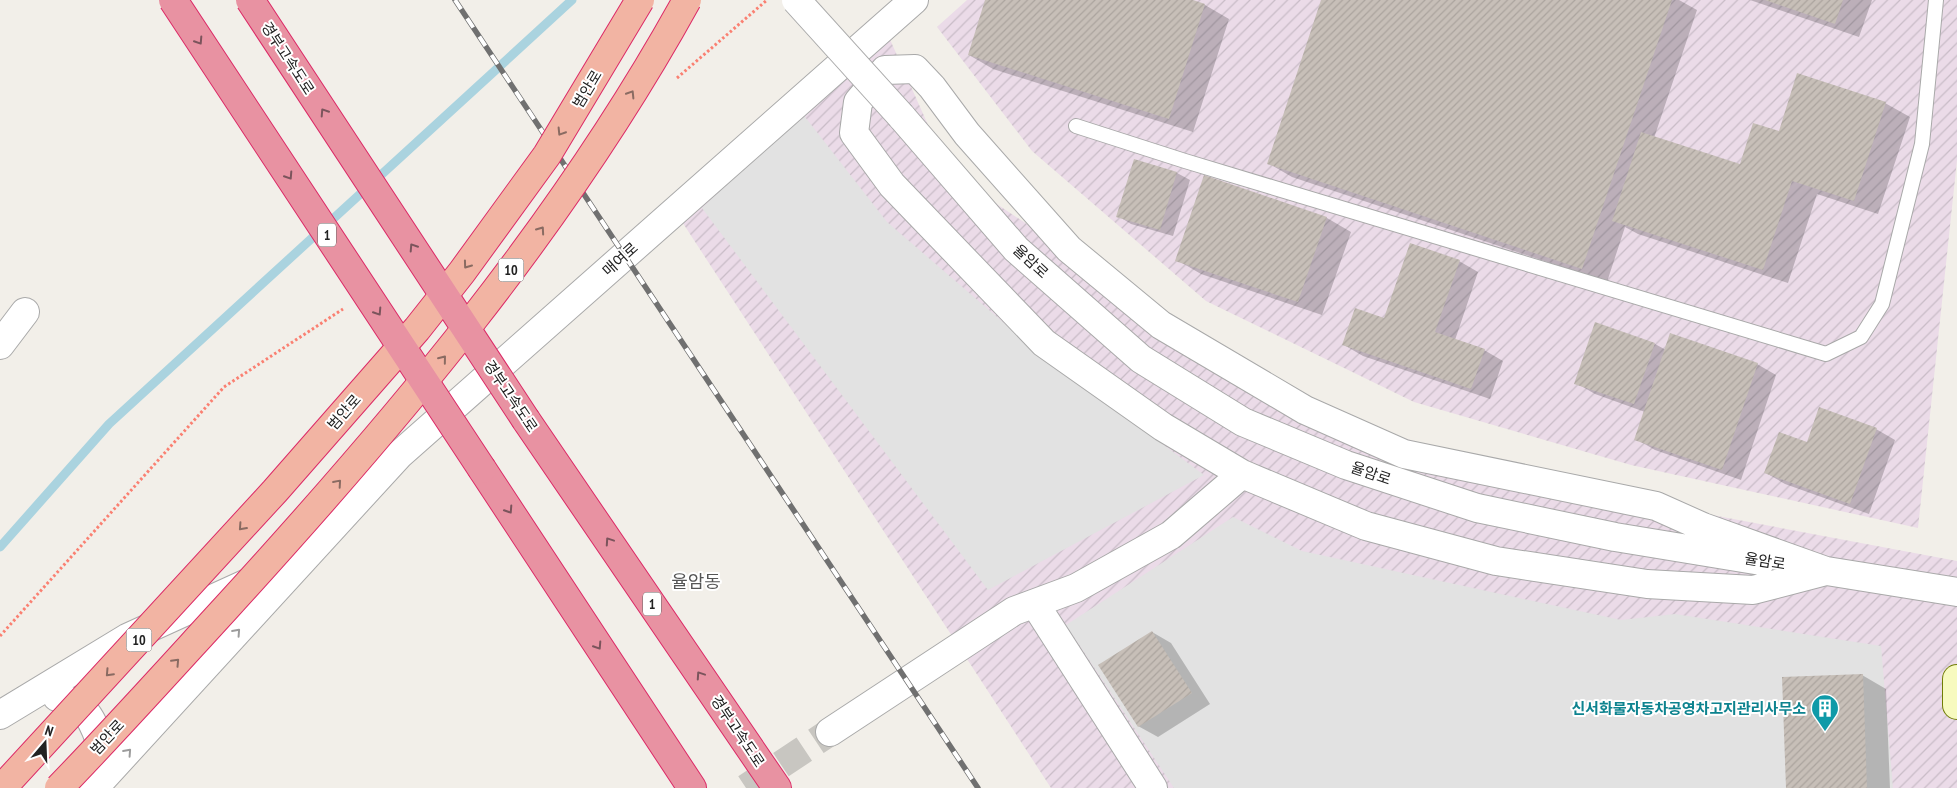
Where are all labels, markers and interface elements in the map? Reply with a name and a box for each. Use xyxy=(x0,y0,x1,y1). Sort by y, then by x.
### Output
street label: 경부고속도로 xyxy=(257,18,319,98)
one-way arrow xyxy=(193,35,203,44)
street label: 범안로 xyxy=(568,66,606,112)
one-way arrow xyxy=(625,91,635,100)
one-way arrow xyxy=(320,108,330,117)
one-way arrow xyxy=(558,126,567,136)
one-way arrow xyxy=(283,171,292,180)
road number: 1 xyxy=(318,224,336,246)
one-way arrow xyxy=(535,226,544,235)
street label: 매여로 xyxy=(598,238,642,280)
street label: 율암로 xyxy=(1009,240,1053,282)
one-way arrow xyxy=(410,244,419,253)
road number: 10 xyxy=(498,258,524,282)
one-way arrow xyxy=(465,259,473,268)
one-way arrow xyxy=(372,307,382,316)
one-way arrow xyxy=(437,356,445,365)
street label: 경부고속도로 xyxy=(480,356,542,436)
street label: 범안로 xyxy=(323,390,365,434)
street label: 율암로 xyxy=(1348,457,1394,489)
one-way arrow xyxy=(332,480,341,489)
one-way arrow xyxy=(503,504,512,514)
one-way arrow xyxy=(239,522,248,531)
one-way arrow xyxy=(606,537,615,547)
street label: 율암로 xyxy=(1743,548,1787,574)
district label: 율암동 xyxy=(671,570,721,593)
road number: 1 xyxy=(643,592,661,616)
road number: 10 xyxy=(126,628,152,652)
one-way arrow xyxy=(231,629,240,638)
one-way arrow xyxy=(592,640,601,649)
one-way arrow xyxy=(170,659,179,668)
one-way arrow xyxy=(106,667,115,676)
one-way arrow xyxy=(697,672,706,681)
street label: 경부고속도로 xyxy=(707,691,769,771)
building icon: 신서화물자동차공영차고지관리사무소 xyxy=(1810,693,1840,732)
place label: 신서화물자동차공영차고지관리사무소 xyxy=(1571,699,1806,718)
street label: 범안로 xyxy=(86,715,128,759)
north arrow xyxy=(20,718,70,768)
text: N xyxy=(43,721,56,740)
one-way arrow xyxy=(122,749,131,758)

